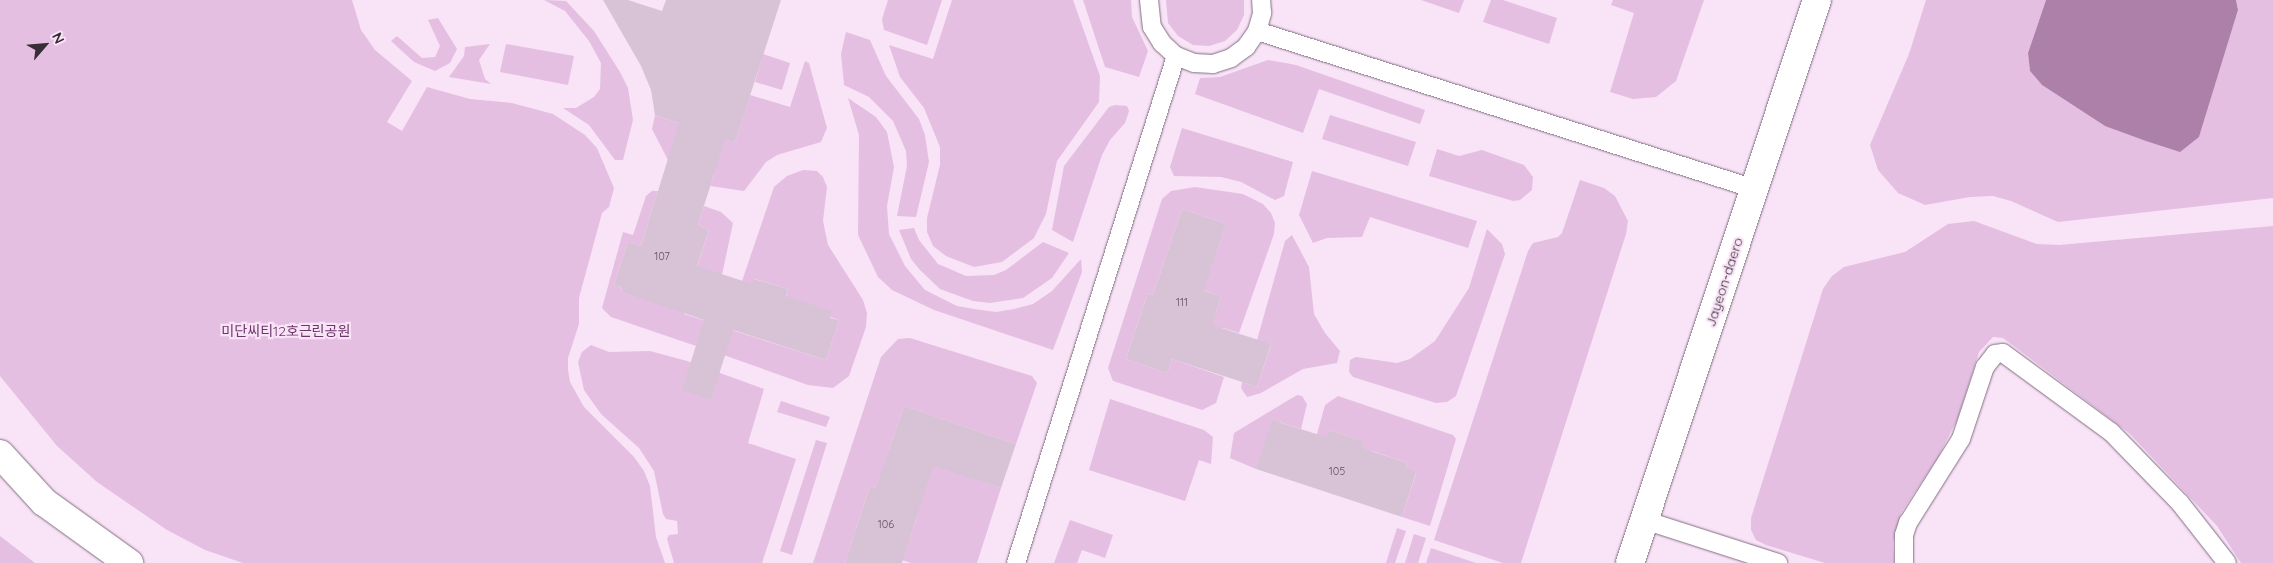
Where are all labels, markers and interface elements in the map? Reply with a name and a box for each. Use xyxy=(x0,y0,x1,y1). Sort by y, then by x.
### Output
north arrow xyxy=(20,20,70,70)
text: N xyxy=(48,30,69,47)
street label: Jayeon-daero xyxy=(1702,235,1746,329)
house number: 107 xyxy=(654,249,670,263)
house number: 111 xyxy=(1176,295,1188,309)
park label: 미단씨티12호근린공원 xyxy=(222,323,350,339)
house number: 105 xyxy=(1329,464,1345,478)
house number: 106 xyxy=(878,517,894,531)

